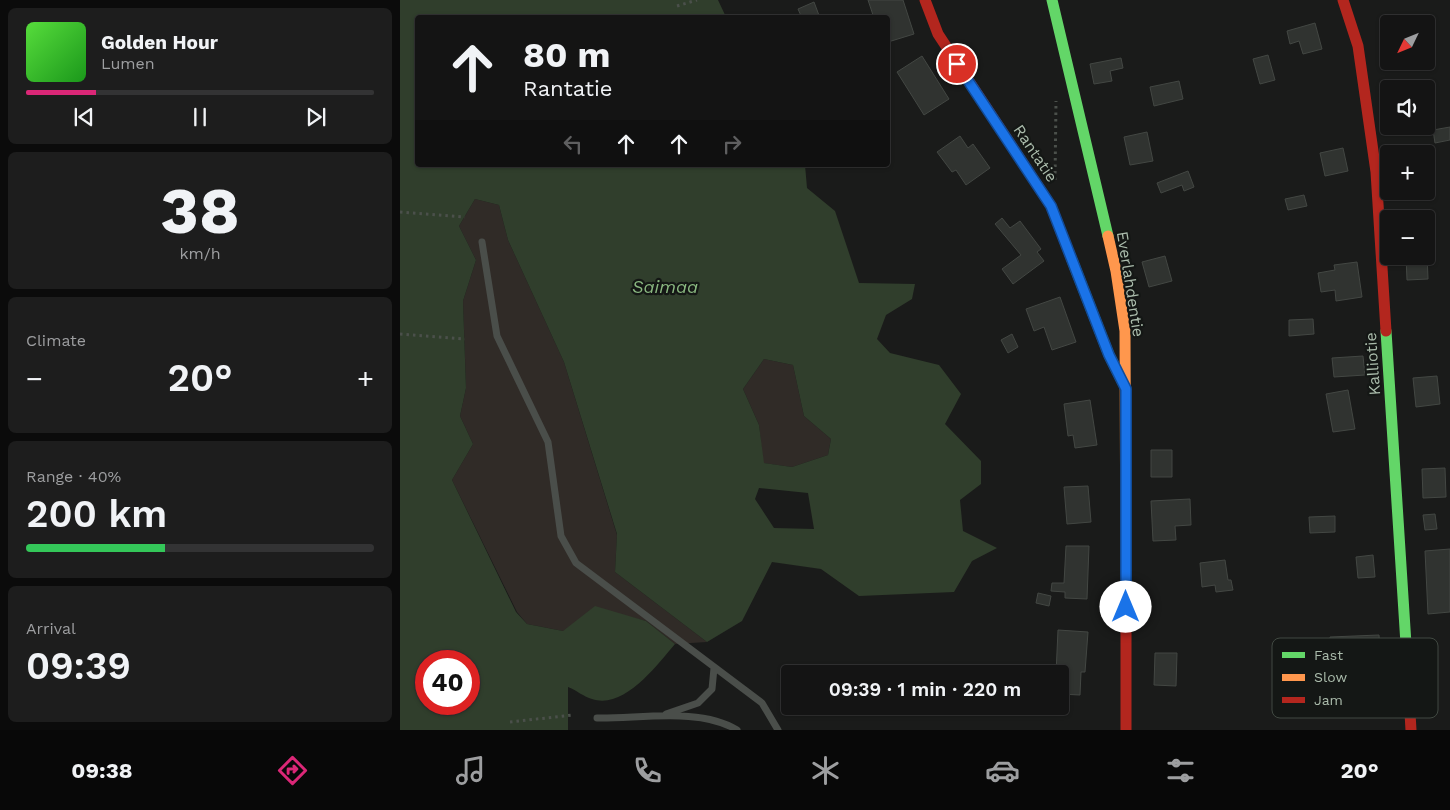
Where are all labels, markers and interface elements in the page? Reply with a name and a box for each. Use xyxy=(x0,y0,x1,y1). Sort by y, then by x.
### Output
north arrow xyxy=(1380,15,1435,70)
map controls xyxy=(1380,15,1435,265)
text: Golden Hour xyxy=(101,31,218,54)
text: 80 m xyxy=(523,34,610,76)
icon: ahead xyxy=(440,35,505,100)
pin xyxy=(936,43,978,85)
icon: arrive xyxy=(943,50,971,78)
text: Lumen xyxy=(101,54,155,73)
text: Rantatie xyxy=(523,76,613,101)
button: sound xyxy=(1380,80,1435,135)
icon: previous xyxy=(70,103,98,131)
icon: pause xyxy=(186,103,214,131)
icon: next xyxy=(302,103,330,131)
street label: Rantatie xyxy=(1010,121,1062,186)
icon: left xyxy=(559,130,587,158)
icon: ahead xyxy=(612,130,640,158)
icon: ahead xyxy=(665,130,693,158)
icon: right xyxy=(718,130,746,158)
button: + xyxy=(1380,145,1435,200)
text: 38 xyxy=(160,173,240,249)
button: − xyxy=(1380,210,1435,265)
street label: Everlahdentie xyxy=(1113,230,1148,338)
text: km/h xyxy=(179,244,221,263)
water label: Saimaa xyxy=(632,276,698,297)
text: Climate xyxy=(26,331,86,350)
street label: Kalliotie xyxy=(1361,332,1384,396)
text: 20° xyxy=(168,356,232,400)
text: − xyxy=(26,362,43,395)
text: + xyxy=(357,362,374,395)
text: Range · 40% xyxy=(26,467,121,486)
text: 200 km xyxy=(26,492,167,536)
position arrow xyxy=(1099,580,1151,632)
text: Arrival xyxy=(26,619,76,638)
legend xyxy=(1272,638,1438,718)
text: 09:39 xyxy=(26,644,131,688)
text: Fast xyxy=(1314,647,1343,663)
speed limit sign: 40 xyxy=(415,650,480,715)
text: Slow xyxy=(1314,669,1347,685)
text: 09:39 · 1 min · 220 m xyxy=(829,678,1021,701)
text: Jam xyxy=(1314,692,1343,708)
icon: directions xyxy=(275,753,310,788)
icon: music xyxy=(453,753,488,788)
icon: phone xyxy=(630,753,665,788)
icon: climate xyxy=(808,753,843,788)
icon: car xyxy=(985,753,1020,788)
icon: filters xyxy=(1163,753,1198,788)
text: 09:38 xyxy=(71,758,133,783)
text: 20° xyxy=(1340,758,1379,783)

